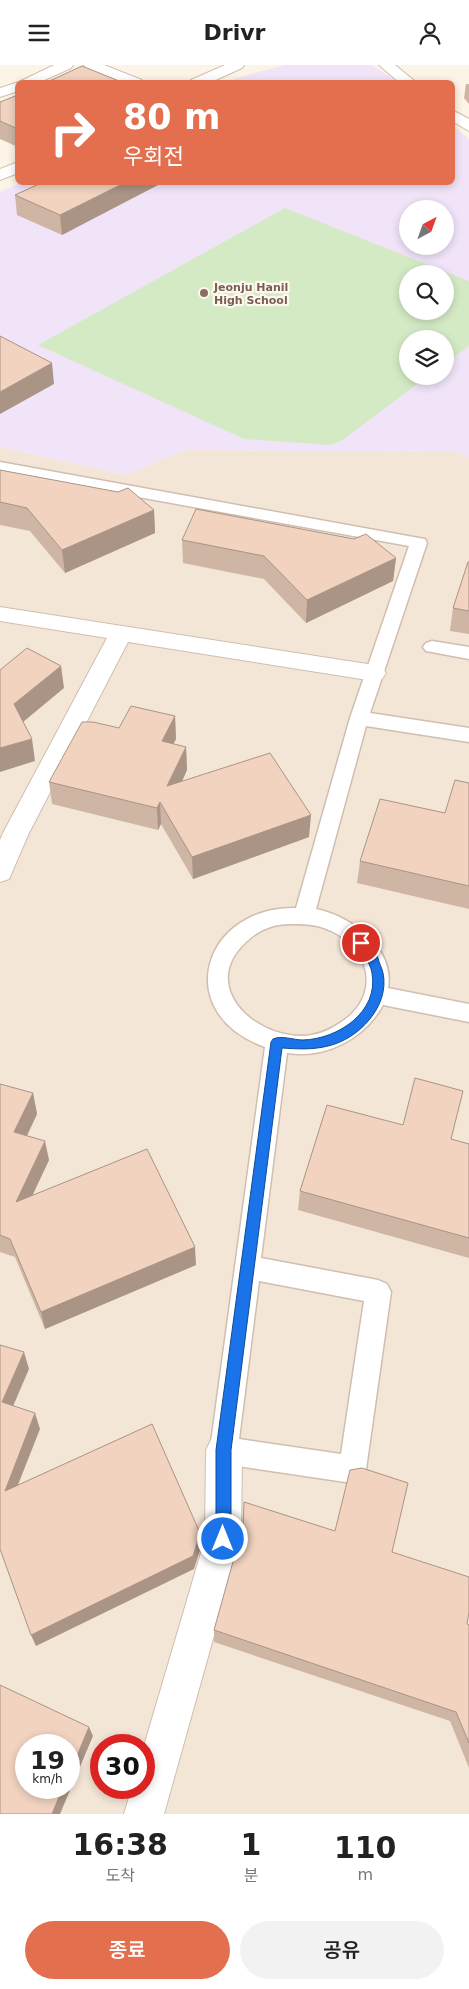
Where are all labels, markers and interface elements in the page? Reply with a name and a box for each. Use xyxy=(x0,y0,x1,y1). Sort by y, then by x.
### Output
icon: menu xyxy=(25,19,53,47)
icon: person xyxy=(416,19,444,47)
text: Drivr xyxy=(204,20,265,45)
text: 80 m xyxy=(123,97,220,137)
icon: right xyxy=(40,100,105,165)
text: 우회전 xyxy=(123,144,184,169)
north arrow xyxy=(399,200,454,255)
map controls xyxy=(399,200,454,385)
button: search xyxy=(399,265,454,320)
place label: Jeonju Hanil High School xyxy=(213,281,288,307)
marker: Jeonju Hanil High School xyxy=(198,287,210,299)
button: layers xyxy=(399,330,454,385)
pin xyxy=(340,922,382,964)
icon: arrive xyxy=(347,929,375,957)
position arrow xyxy=(196,1512,248,1564)
speed limit sign: 30 xyxy=(90,1734,155,1799)
text: 19 xyxy=(30,1746,65,1775)
text: km/h xyxy=(32,1772,63,1786)
text: 16:38 xyxy=(73,1827,168,1862)
text: 1 xyxy=(241,1827,261,1862)
text: 110 xyxy=(334,1830,397,1865)
text: m xyxy=(357,1865,373,1884)
text: 도착 xyxy=(106,1866,135,1885)
text: 분 xyxy=(244,1866,258,1885)
button: 종료 xyxy=(25,1921,230,1979)
button: 공유 xyxy=(240,1921,444,1979)

